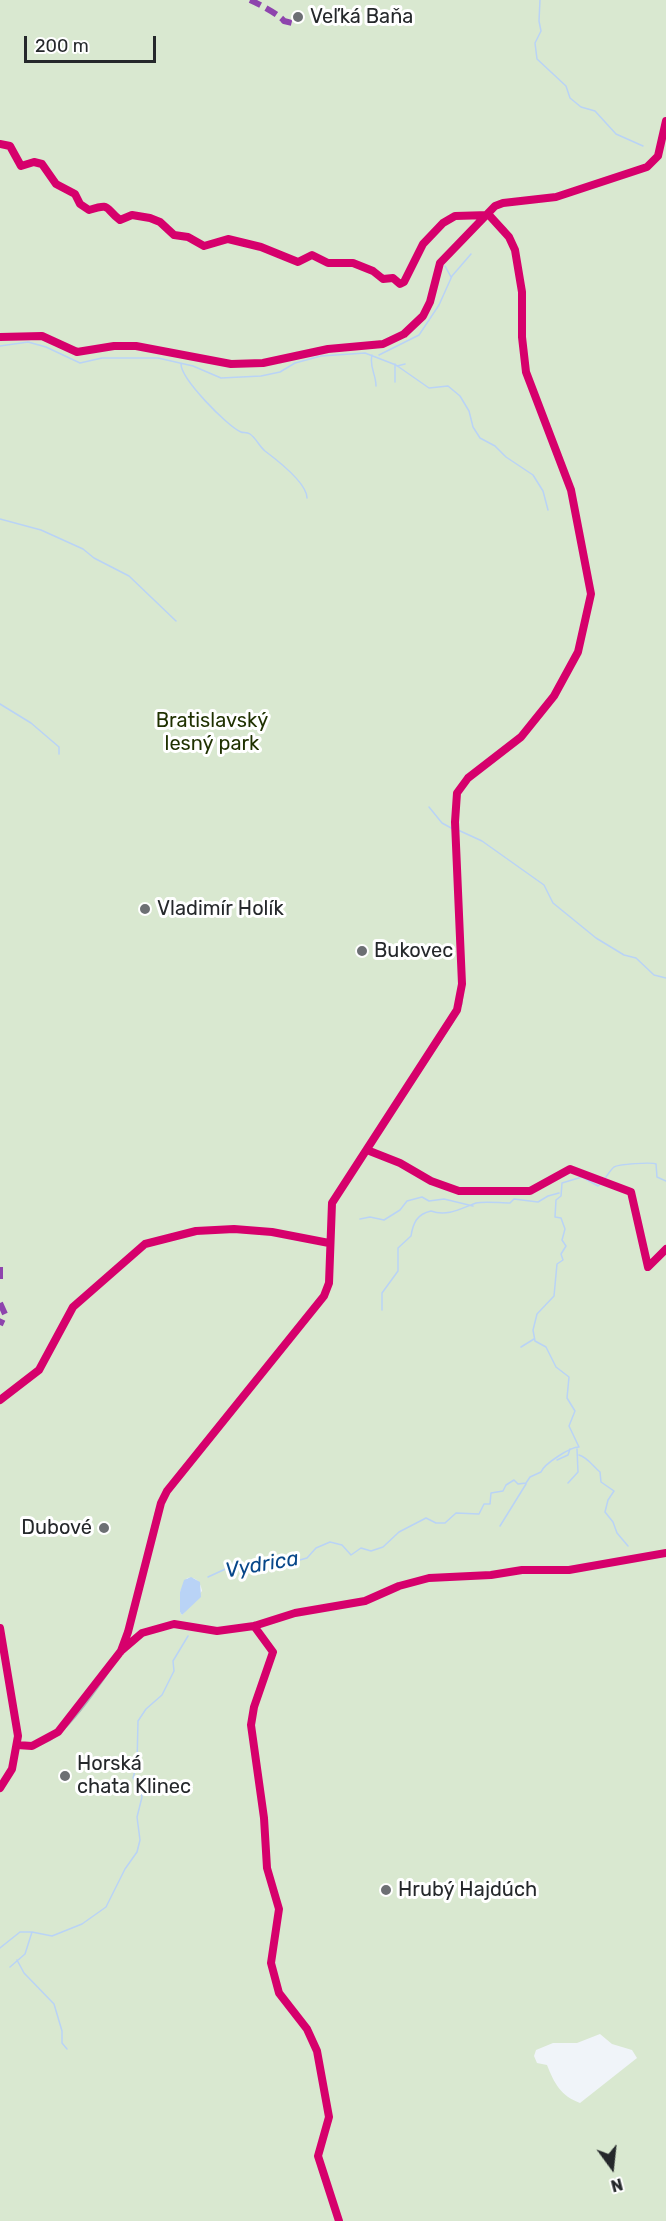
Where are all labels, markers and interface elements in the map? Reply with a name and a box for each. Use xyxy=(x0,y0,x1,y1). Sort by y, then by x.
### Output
place label: Veľká Baňa xyxy=(310,5,413,29)
marker: Veľká Baňa xyxy=(291,10,305,24)
scale bar xyxy=(27,24,159,62)
text: 200 m xyxy=(35,35,89,57)
park label: Bratislavský lesný park xyxy=(156,709,268,756)
place label: Vladimír Holík xyxy=(157,897,284,921)
marker: Vladimír Holík xyxy=(138,902,152,916)
place label: Bukovec xyxy=(374,939,453,963)
marker: Bukovec xyxy=(355,944,369,958)
place label: Dubové xyxy=(21,1516,92,1540)
marker: Dubové xyxy=(97,1521,111,1535)
water label: Vydrica xyxy=(223,1546,301,1584)
place label: Horská chata Klinec xyxy=(77,1752,191,1799)
marker: Horská chata Klinec xyxy=(58,1769,72,1783)
place label: Hrubý Hajdúch xyxy=(398,1878,537,1902)
marker: Hrubý Hajdúch xyxy=(379,1883,393,1897)
north arrow xyxy=(582,2137,642,2197)
text: N xyxy=(609,2174,625,2196)

